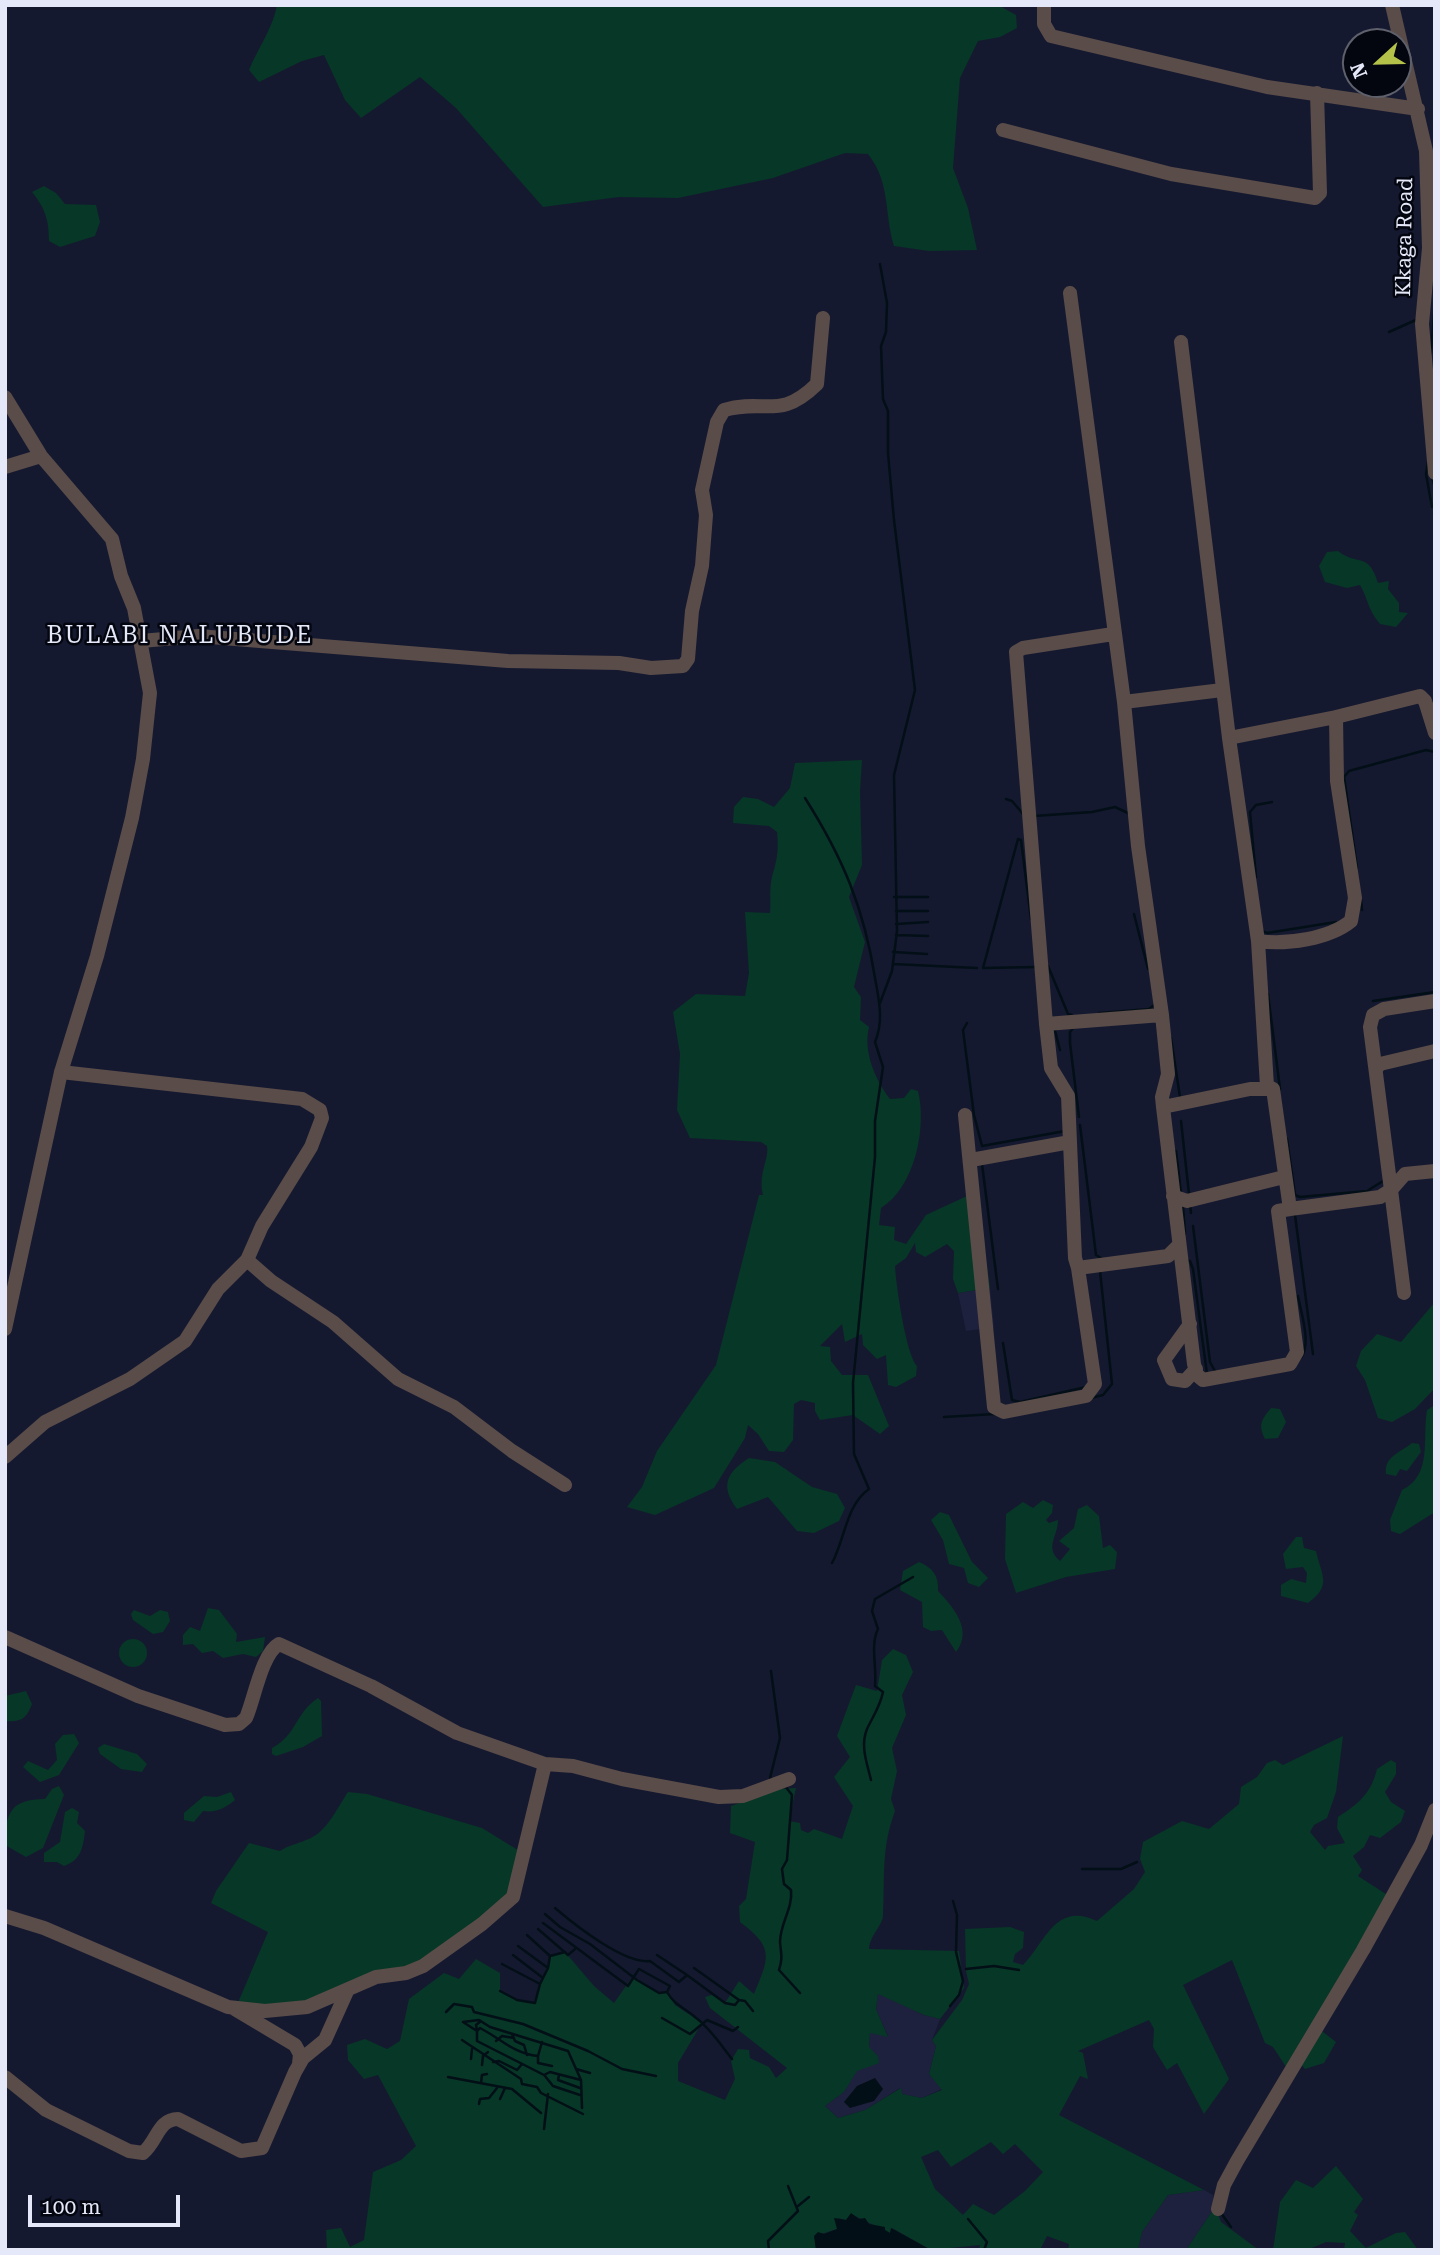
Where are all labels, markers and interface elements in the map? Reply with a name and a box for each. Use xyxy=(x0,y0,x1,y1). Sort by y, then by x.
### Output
north arrow xyxy=(1342,28,1412,98)
text: N xyxy=(1346,59,1372,81)
street label: Kkaga Road xyxy=(1391,177,1419,297)
district label: BULABI NALUBUDE xyxy=(48,622,312,650)
scale bar xyxy=(32,2182,184,2226)
text: 100 m xyxy=(41,2195,101,2219)

